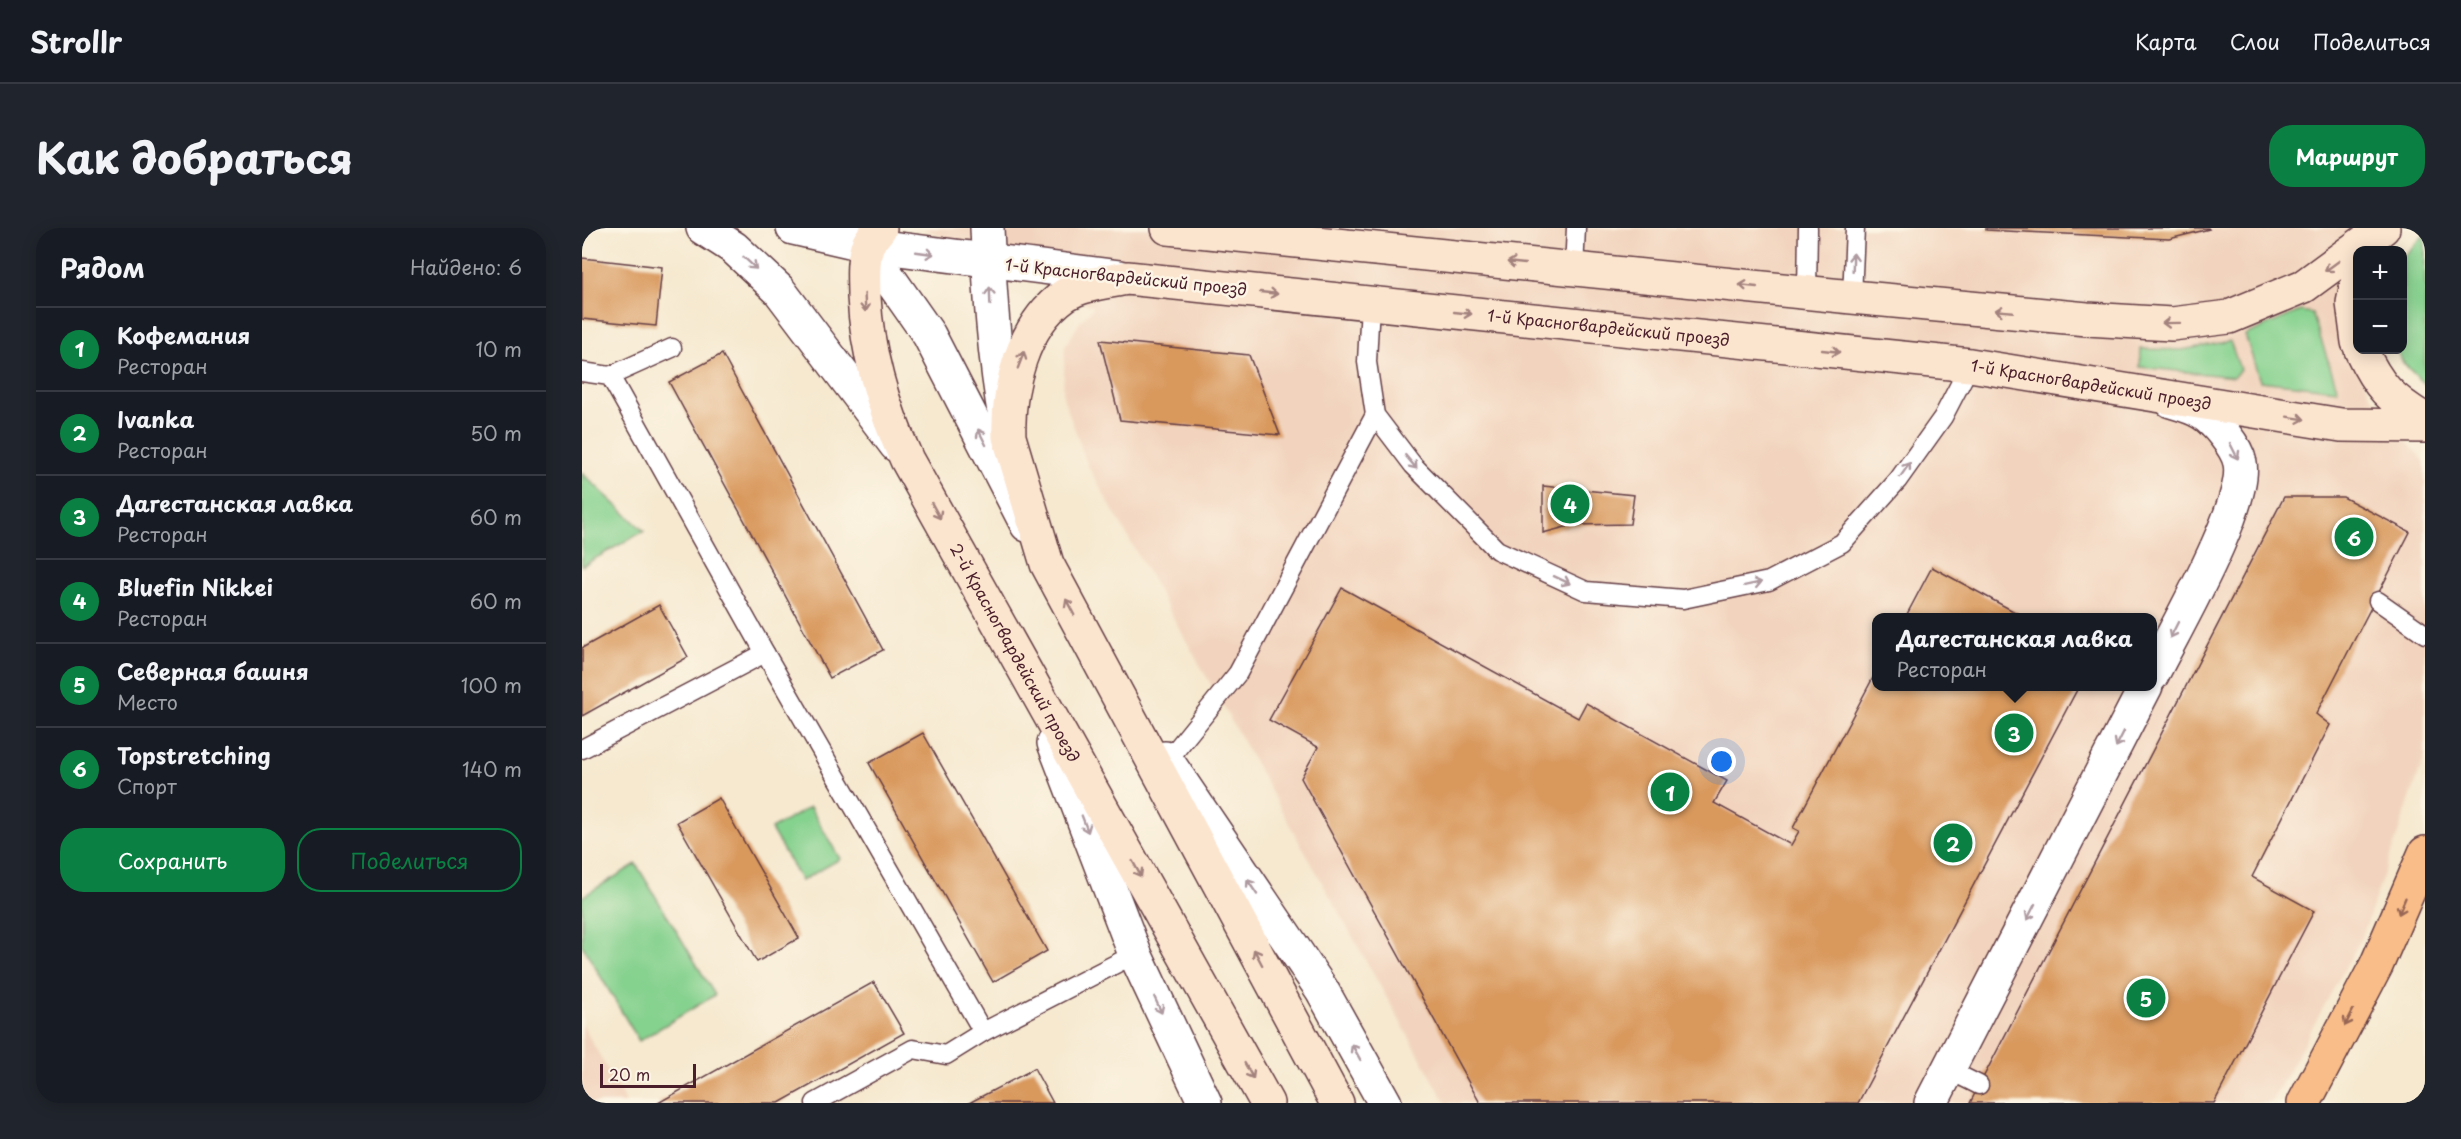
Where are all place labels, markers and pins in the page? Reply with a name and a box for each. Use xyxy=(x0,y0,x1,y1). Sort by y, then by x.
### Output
pin: 4 xyxy=(1550,482,1590,526)
pin: 6 xyxy=(2334,514,2374,560)
pin: 3 xyxy=(1994,710,2034,756)
pin: 1 xyxy=(1650,770,1690,814)
pin: 2 xyxy=(1934,820,1972,866)
pin: 5 xyxy=(2126,976,2166,1020)

